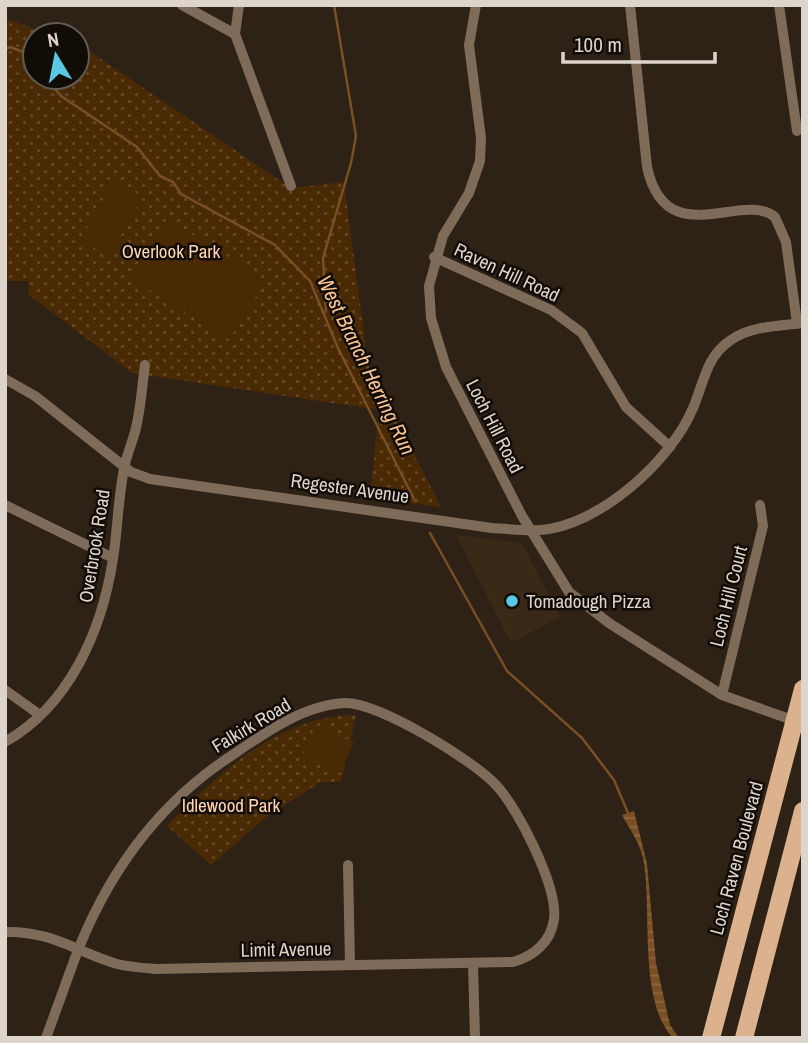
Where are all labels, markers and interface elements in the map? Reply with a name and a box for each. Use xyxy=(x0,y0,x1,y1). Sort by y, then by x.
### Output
north arrow xyxy=(21,21,91,91)
scale bar xyxy=(563,21,715,65)
text: N xyxy=(45,25,61,53)
text: 100 m xyxy=(574,30,622,59)
street label: Raven Hill Road xyxy=(450,236,564,308)
park label: Overlook Park xyxy=(122,238,221,264)
water label: West Branch Herring Run xyxy=(310,270,423,460)
street label: Loch Hill Road xyxy=(460,375,530,477)
street label: Regester Avenue xyxy=(289,467,411,509)
street label: Overbrook Road xyxy=(72,488,116,604)
street label: Loch Hill Court xyxy=(703,542,753,649)
place label: Tomadough Pizza xyxy=(526,588,651,614)
marker: Tomadough Pizza xyxy=(504,593,520,609)
street label: Falkirk Road xyxy=(207,691,295,759)
street label: Loch Raven Boulevard xyxy=(703,779,769,937)
park label: Idlewood Park xyxy=(182,792,281,818)
street label: Limit Avenue xyxy=(240,935,332,963)

